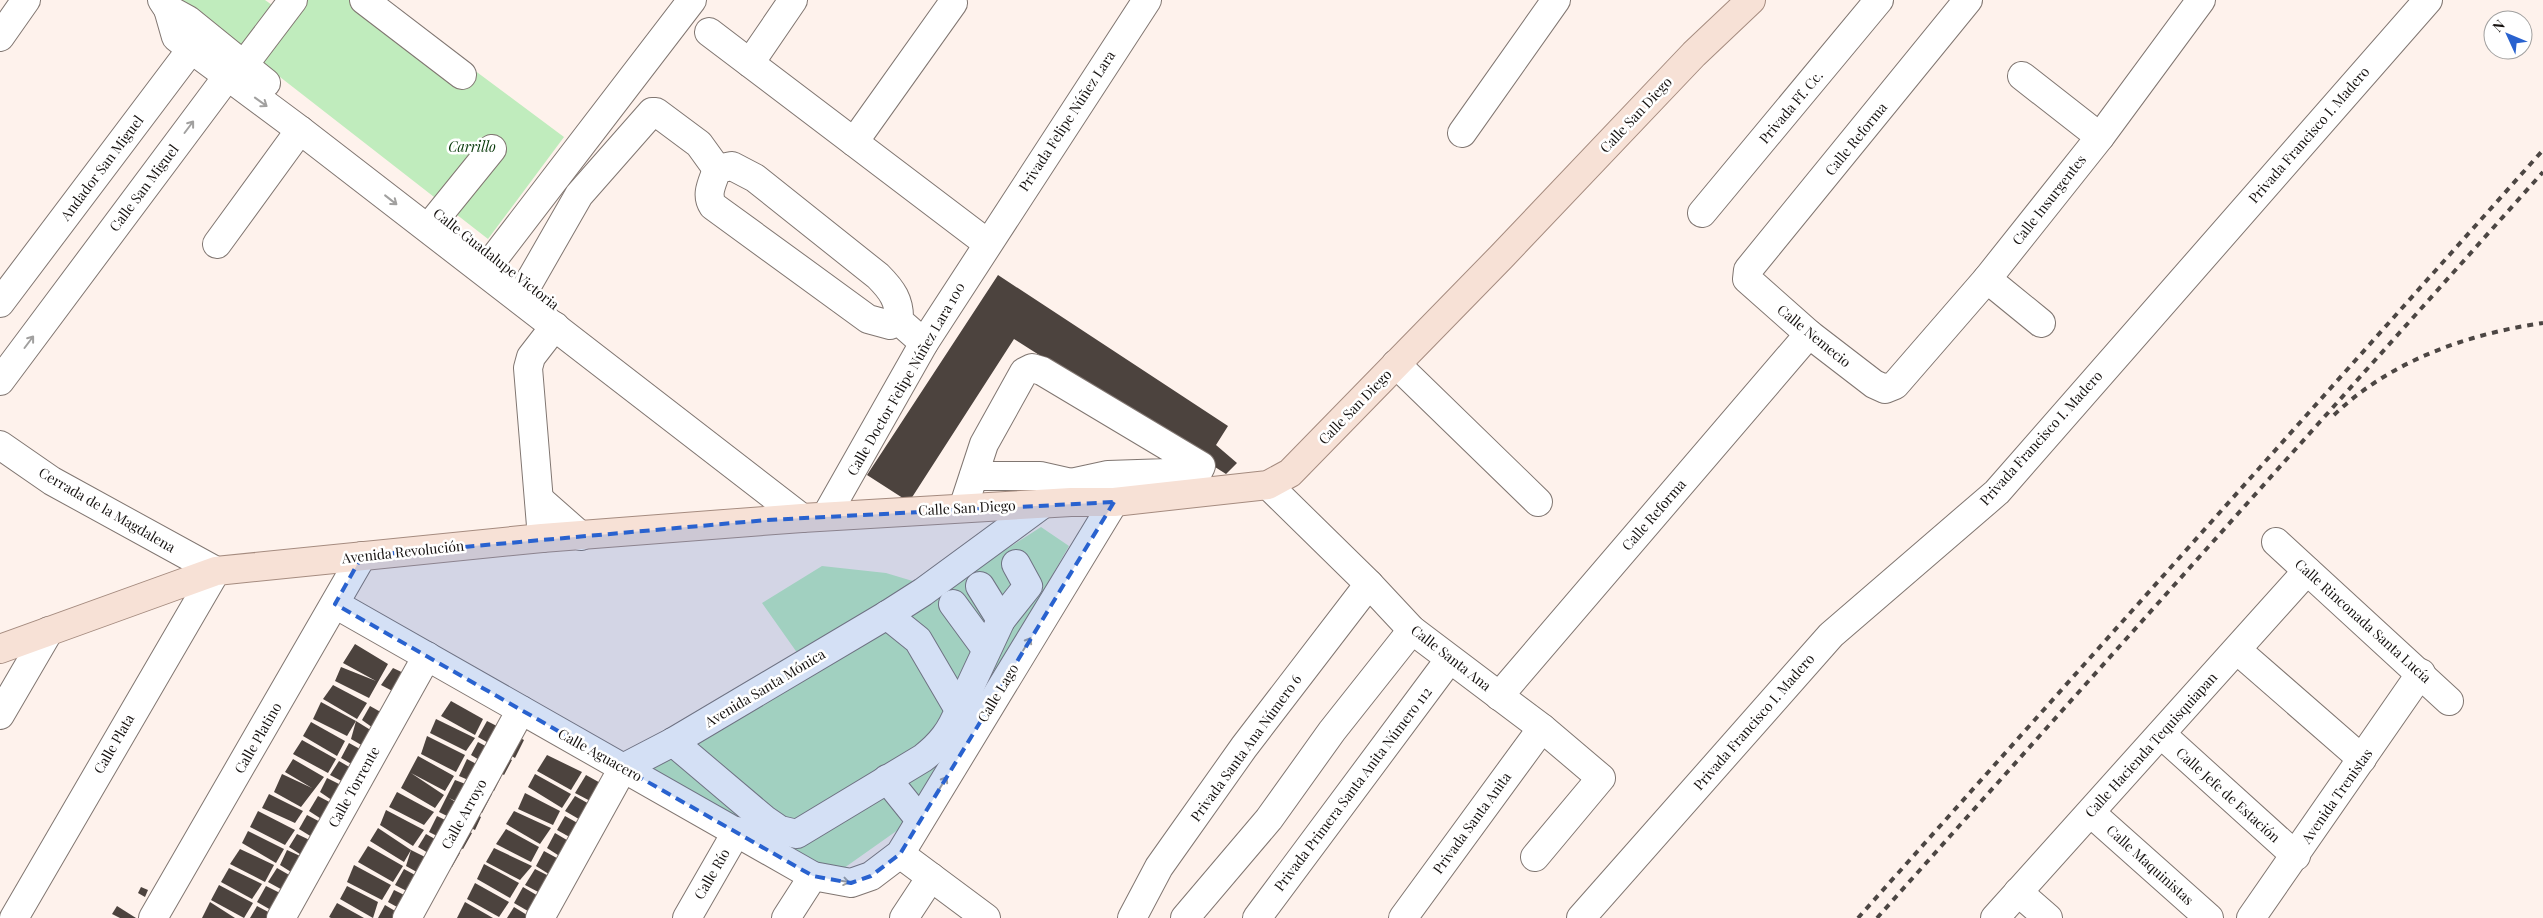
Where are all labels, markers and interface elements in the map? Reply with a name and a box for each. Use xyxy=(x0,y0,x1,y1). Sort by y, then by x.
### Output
north arrow xyxy=(2483,10,2533,60)
text: N xyxy=(2488,15,2509,36)
street label: Privada Felipe Núñez Lara xyxy=(1014,47,1119,195)
street label: Privada Francisco I. Madero xyxy=(2244,62,2373,207)
street label: Privada Ff. Cc. xyxy=(1754,66,1827,147)
street label: Calle San Diego xyxy=(1595,72,1676,157)
one-way arrow xyxy=(254,97,268,107)
street label: Calle Reforma xyxy=(1820,98,1891,179)
street label: Andador San Miguel xyxy=(55,111,147,225)
one-way arrow xyxy=(184,121,194,135)
park label: Carrillo xyxy=(448,137,496,156)
street label: Calle San Miguel xyxy=(105,140,183,235)
street label: Calle Insurgentes xyxy=(2007,151,2090,249)
one-way arrow xyxy=(384,194,397,205)
street label: Calle Guadalupe Victoria xyxy=(429,203,563,314)
street label: Calle Doctor Felipe Núñez Lara 100 xyxy=(842,279,969,479)
street label: Calle Nemecio xyxy=(1773,300,1855,371)
one-way arrow xyxy=(24,335,34,349)
street label: Calle San Diego xyxy=(1314,365,1396,448)
street label: Privada Francisco I. Madero xyxy=(1975,366,2106,509)
street label: Cerrada de la Magdalena xyxy=(35,463,179,557)
street label: Calle Reforma xyxy=(1617,475,1690,554)
street label: Calle San Diego xyxy=(918,495,1017,520)
street label: Avenida Revolución xyxy=(340,536,466,567)
street label: Calle Rinconada Santa Lucía xyxy=(2291,554,2436,687)
street label: Calle Santa Ana xyxy=(1407,620,1495,695)
one-way arrow xyxy=(1023,638,1033,652)
street label: Avenida Santa Mónica xyxy=(700,644,829,732)
street label: Privada Francisco I. Madero xyxy=(1689,649,1818,794)
street label: Calle Lago xyxy=(973,660,1023,726)
street label: Calle Hacienda Tequisquiapan xyxy=(2080,668,2221,821)
street label: Privada Santa Ana Número 6 xyxy=(1186,670,1305,825)
street label: Privada Primera Santa Anita Número 112 xyxy=(1270,683,1436,895)
street label: Calle Platino xyxy=(230,698,286,777)
street label: Calle Plata xyxy=(89,710,138,777)
street label: Calle Aguacero xyxy=(555,724,646,786)
street label: Calle Torrente xyxy=(323,743,384,831)
street label: Calle Jefe de Estación xyxy=(2172,743,2285,847)
street label: Avenida Trenistas xyxy=(2296,744,2376,848)
street label: Privada Santa Anita xyxy=(1428,768,1515,877)
street label: Calle Arroyo xyxy=(436,775,491,852)
one-way arrow xyxy=(938,777,948,791)
street label: Calle Maquinistas xyxy=(2103,820,2198,909)
street label: Calle Río xyxy=(689,845,734,903)
one-way arrow xyxy=(834,877,850,887)

